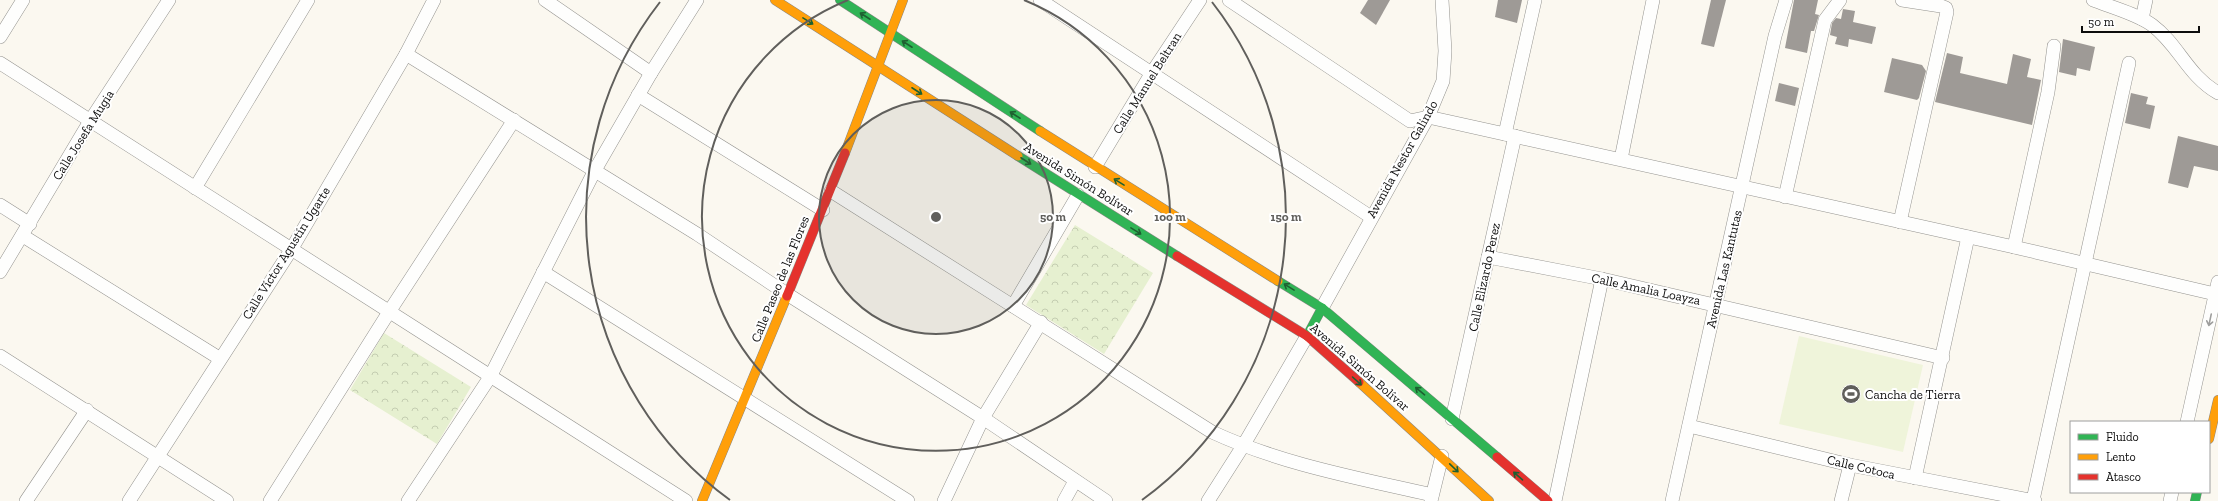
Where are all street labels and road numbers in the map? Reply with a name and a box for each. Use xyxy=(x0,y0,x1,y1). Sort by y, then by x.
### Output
street label: Calle Manuel Beltran xyxy=(1110,29,1185,137)
street label: Calle Josefa Mugia xyxy=(49,87,117,183)
street label: Avenida Nestor Galindo xyxy=(1363,97,1441,220)
street label: Avenida Simón Bolívar xyxy=(1021,139,1137,219)
street label: Calle Víctor Agustín Ugarte xyxy=(239,184,333,322)
street label: Avenida Las Kantutas xyxy=(1703,208,1745,330)
street label: Calle Paseo de las Flores xyxy=(748,213,812,344)
street label: Calle Elizardo Perez xyxy=(1465,221,1503,333)
street label: Calle Amalia Loayza xyxy=(1590,270,1703,308)
street label: Avenida Simón Bolívar xyxy=(1307,320,1413,414)
street label: Calle Cotoca xyxy=(1825,452,1897,482)

